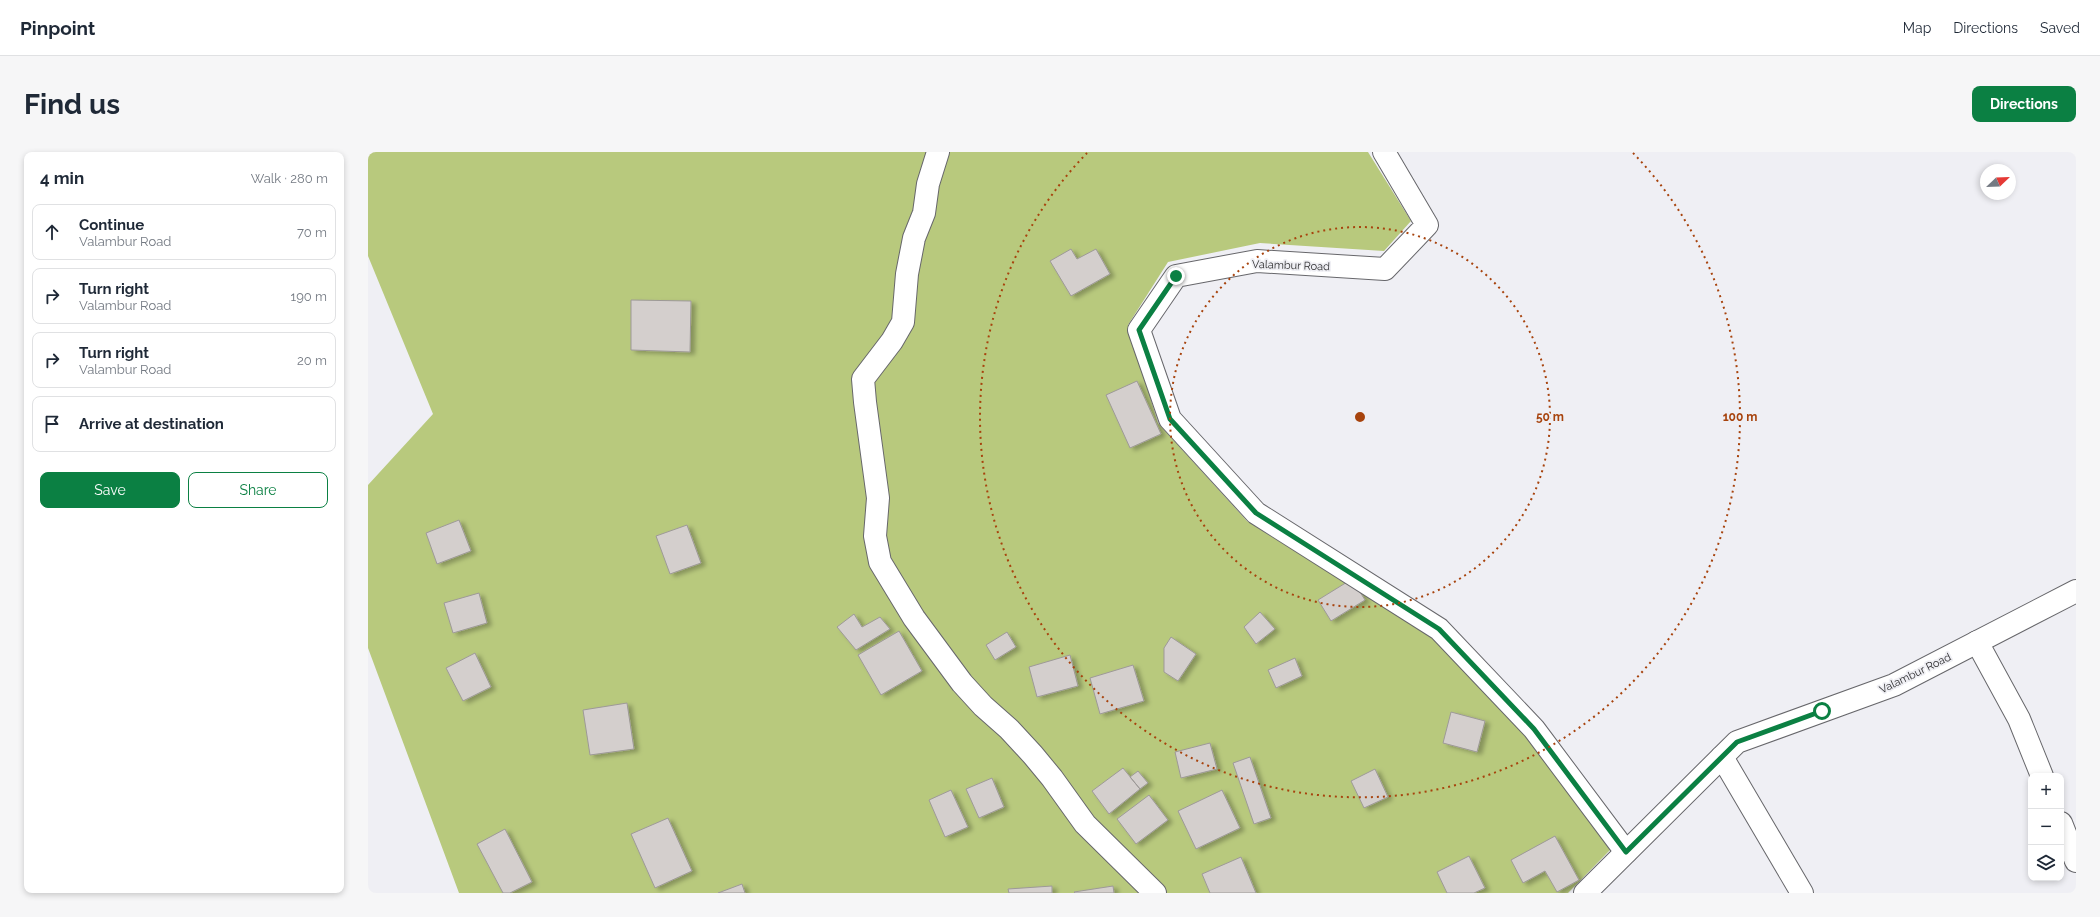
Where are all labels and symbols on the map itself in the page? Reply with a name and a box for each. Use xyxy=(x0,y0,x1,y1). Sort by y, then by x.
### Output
north arrow xyxy=(1980,164,2016,200)
street label: Valambur Road xyxy=(1252,258,1330,273)
route end xyxy=(1167,267,1185,285)
centre of rings xyxy=(1353,410,1367,424)
text: 50 m xyxy=(1536,410,1564,424)
text: 100 m xyxy=(1723,410,1757,424)
street label: Valambur Road xyxy=(1877,650,1953,696)
route start xyxy=(1813,702,1831,720)

